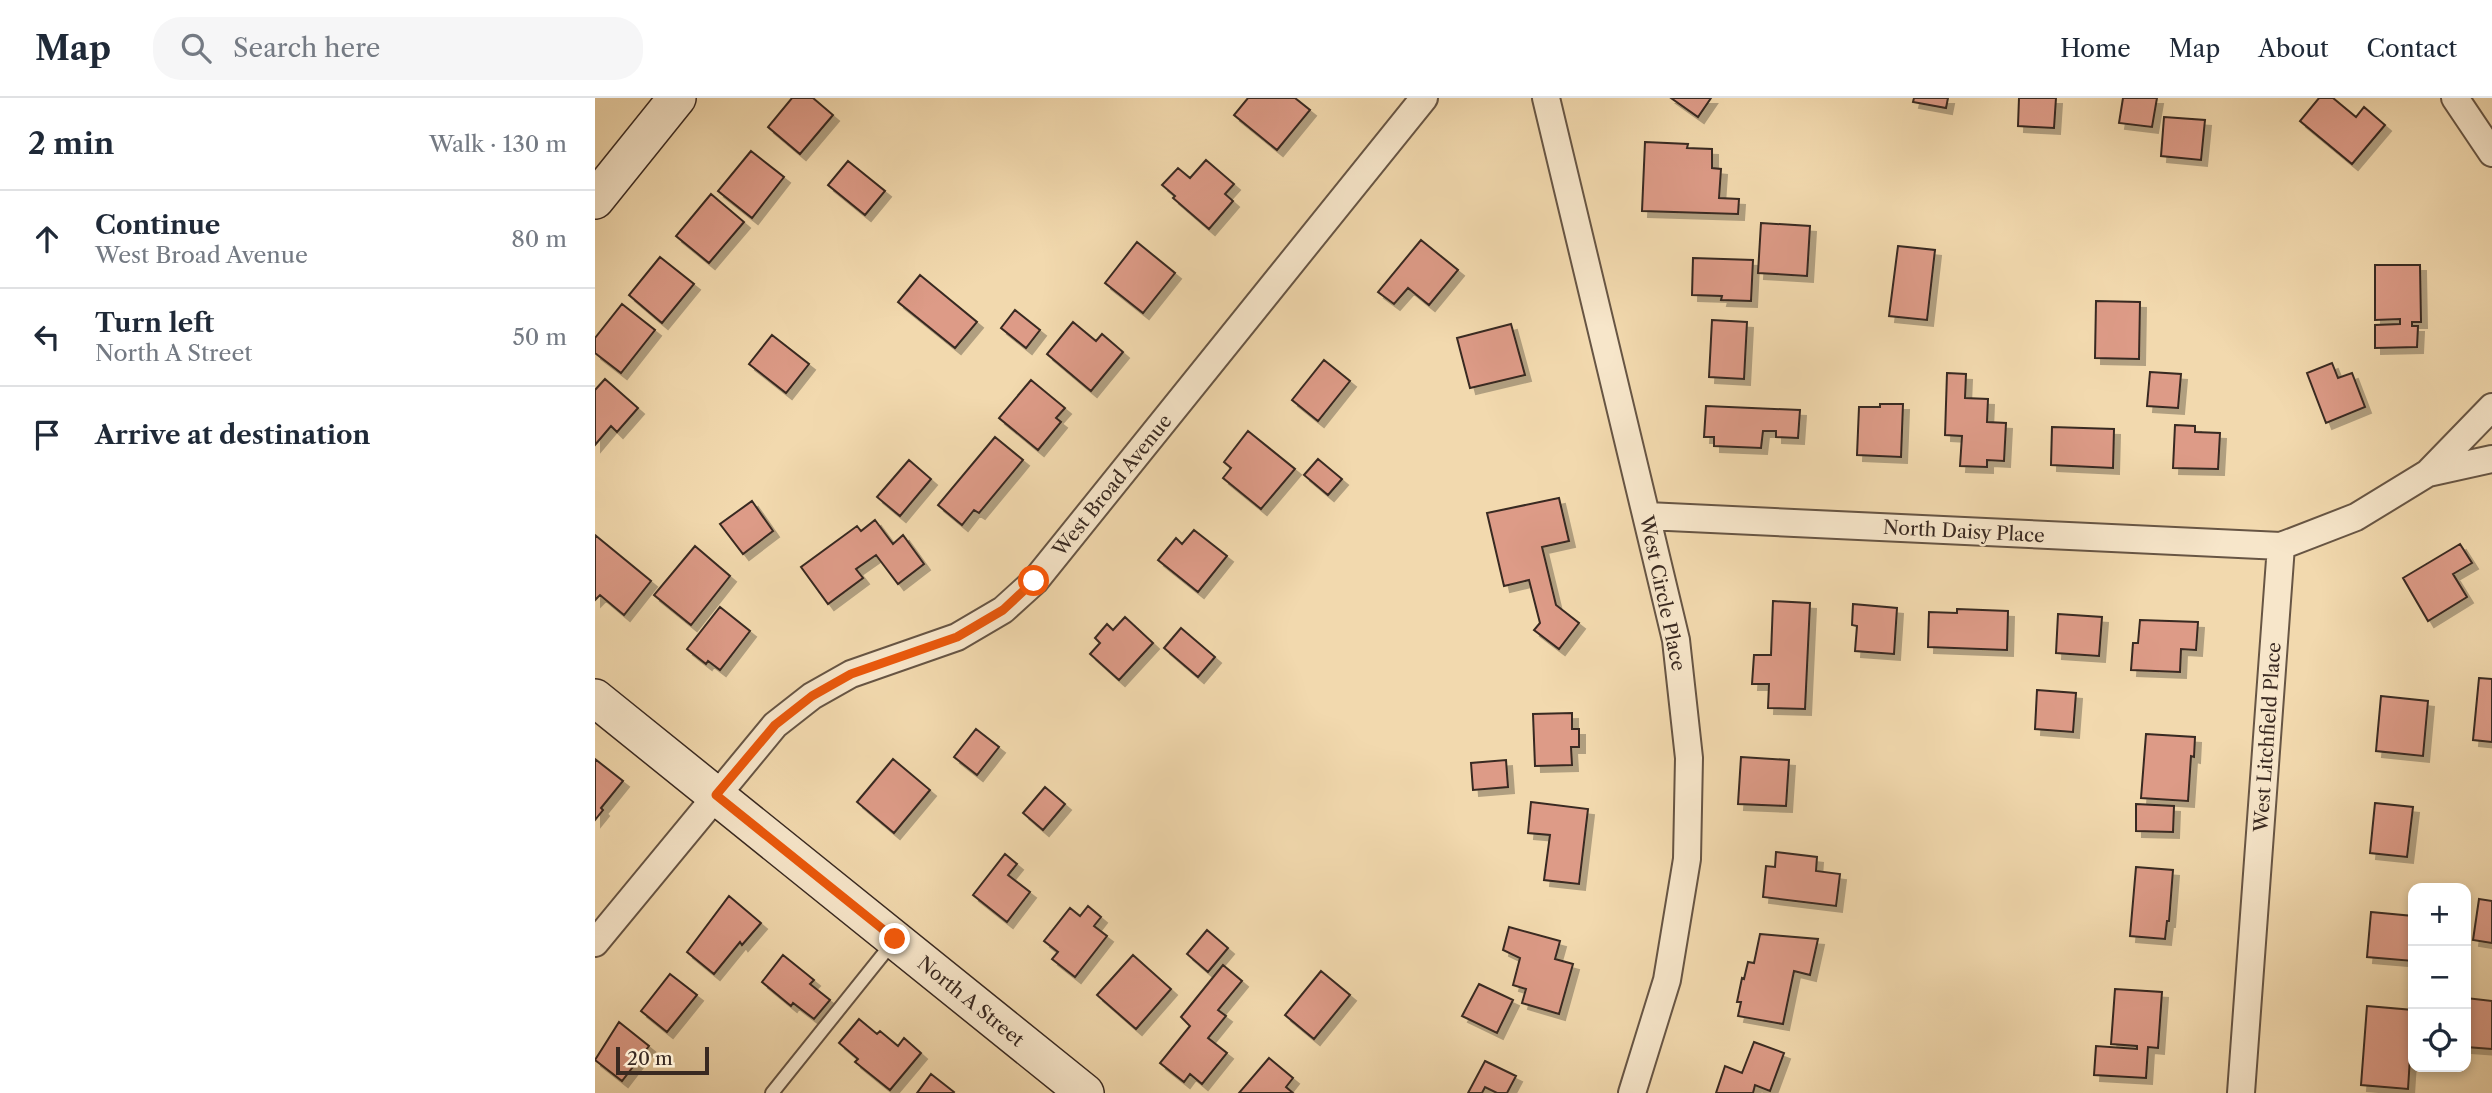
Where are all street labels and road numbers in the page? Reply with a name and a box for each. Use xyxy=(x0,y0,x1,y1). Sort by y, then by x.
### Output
street label: West Broad Avenue xyxy=(1048,410,1177,562)
street label: West Circle Place xyxy=(1635,512,1690,673)
street label: North Daisy Place xyxy=(1883,516,2045,547)
street label: West Litchfield Place xyxy=(2249,641,2286,834)
street label: North A Street xyxy=(913,952,1029,1051)

